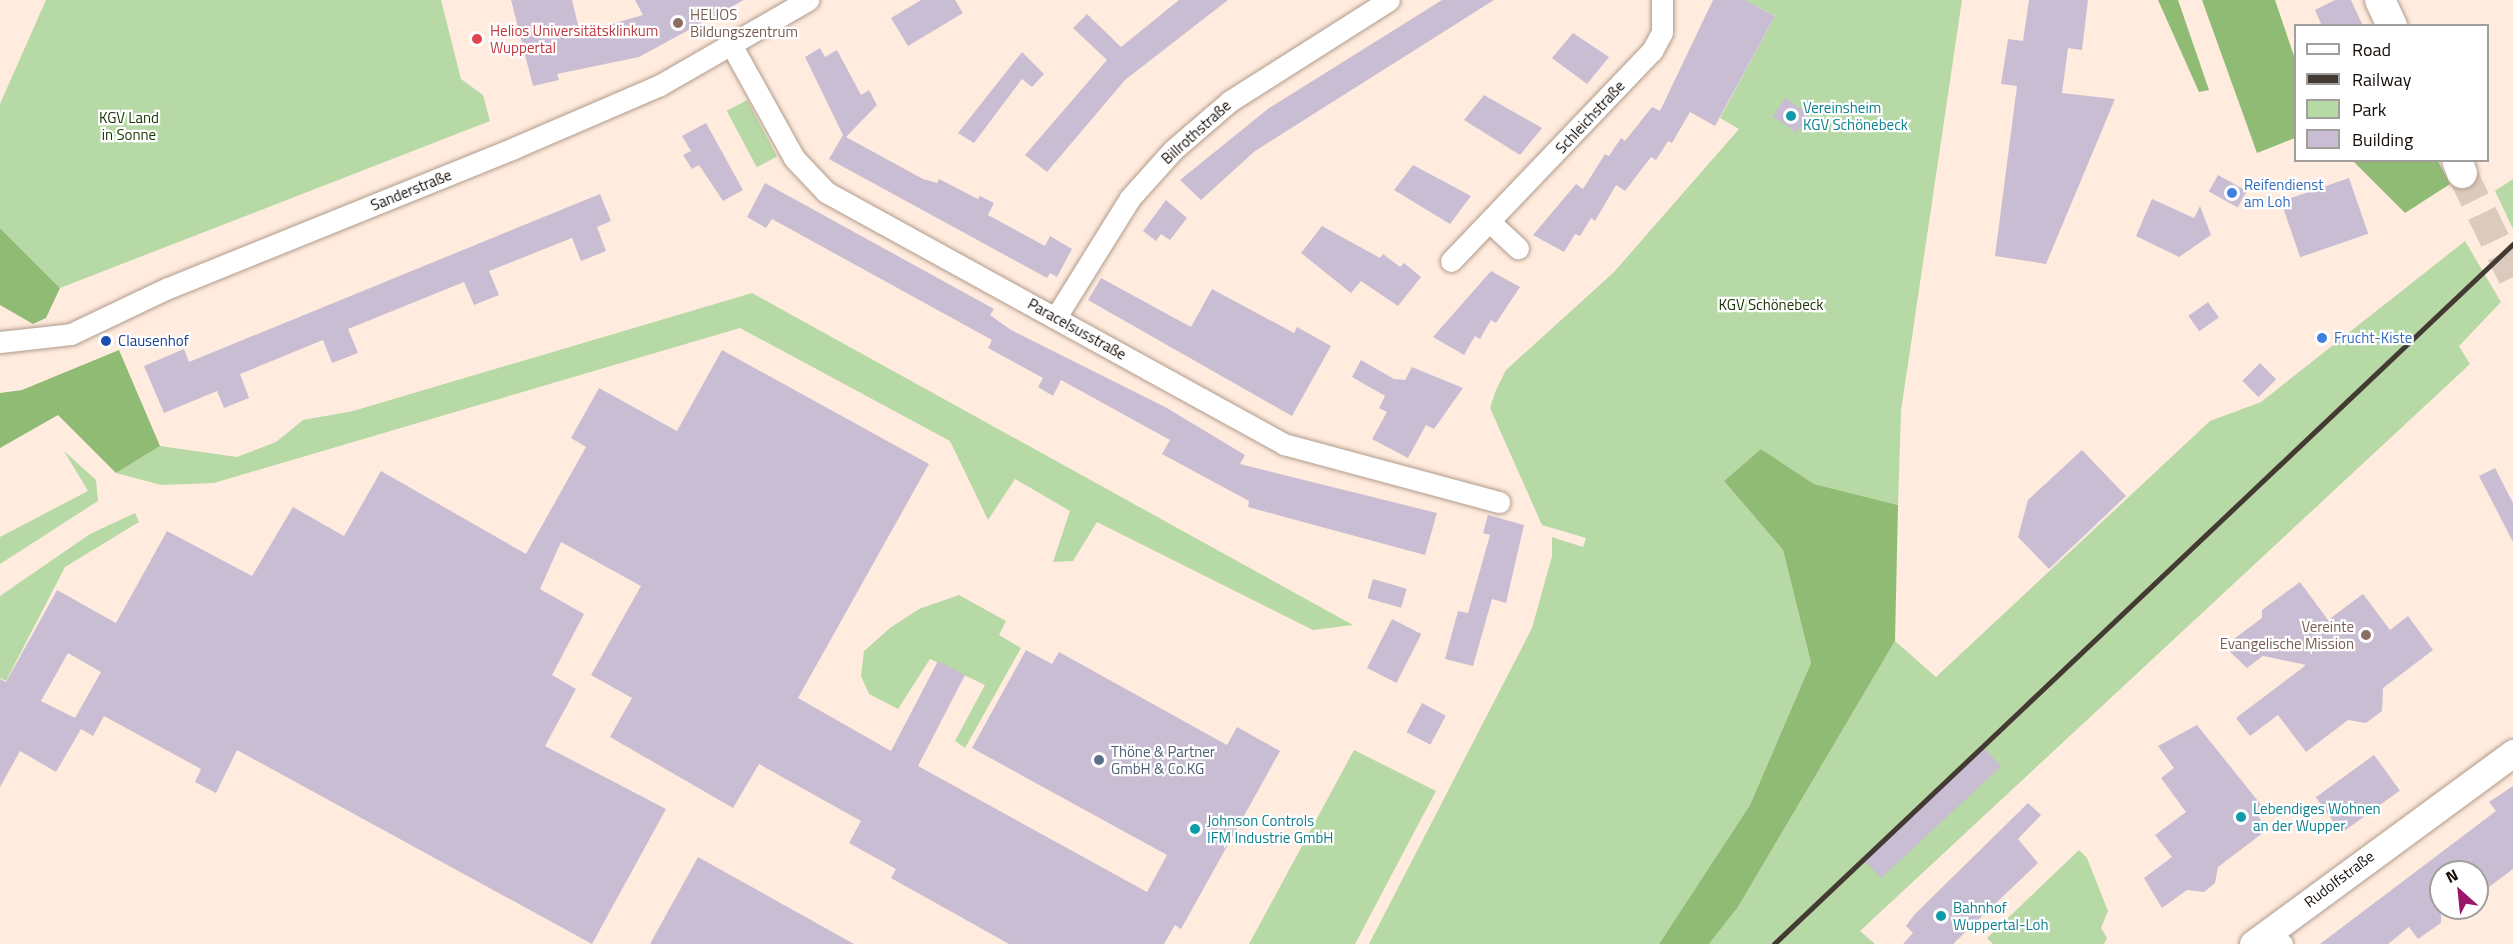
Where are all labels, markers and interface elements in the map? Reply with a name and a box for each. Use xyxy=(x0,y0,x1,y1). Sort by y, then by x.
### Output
place label: HELIOS Bildungszentrum xyxy=(690,5,798,40)
marker: HELIOS Bildungszentrum xyxy=(671,16,685,30)
place label: Helios Universitätsklinkum Wuppertal xyxy=(490,21,658,56)
legend xyxy=(2294,24,2489,162)
marker: Helios Universitätsklinkum Wuppertal xyxy=(468,30,486,48)
text: Road xyxy=(2352,36,2391,63)
text: Railway xyxy=(2352,66,2411,93)
street label: Schleichstraße xyxy=(1552,77,1628,157)
street label: Billrothstraße xyxy=(1158,96,1234,168)
text: Park xyxy=(2352,96,2386,123)
place label: Vereinsheim KGV Schönebeck xyxy=(1803,98,1908,133)
park label: KGV Land in Sonne xyxy=(99,108,159,143)
marker: Vereinsheim KGV Schönebeck xyxy=(1784,109,1798,123)
text: Building xyxy=(2352,126,2413,153)
street label: Sanderstraße xyxy=(368,166,454,214)
place label: Reifendienst am Loh xyxy=(2244,175,2324,210)
marker: Reifendienst am Loh xyxy=(2225,186,2239,200)
street label: Paracelsusstraße xyxy=(1025,295,1129,363)
park label: KGV Schönebeck xyxy=(1719,296,1823,314)
place label: Frucht-Kiste xyxy=(2334,329,2412,347)
marker: Frucht-Kiste xyxy=(2315,331,2329,345)
place label: Clausenhof xyxy=(118,332,189,350)
marker: Clausenhof xyxy=(99,334,113,348)
place label: Vereinte Evangelische Mission xyxy=(2220,617,2354,652)
marker: Vereinte Evangelische Mission xyxy=(2359,628,2373,642)
place label: Thöne & Partner GmbH & Co.KG xyxy=(1111,742,1215,777)
marker: Thöne & Partner GmbH & Co.KG xyxy=(1092,753,1106,767)
place label: Lebendiges Wohnen an der Wupper xyxy=(2253,799,2381,834)
marker: Lebendiges Wohnen an der Wupper xyxy=(2234,810,2248,824)
place label: Johnson Controls IFM Industrie GmbH xyxy=(1207,811,1333,846)
marker: Johnson Controls IFM Industrie GmbH xyxy=(1188,822,1202,836)
street label: Rudolfstraße xyxy=(2301,847,2377,911)
north arrow xyxy=(2429,860,2489,920)
text: N xyxy=(2441,863,2462,889)
place label: Bahnhof Wuppertal-Loh xyxy=(1953,898,2049,933)
marker: Bahnhof Wuppertal-Loh xyxy=(1934,909,1948,923)

